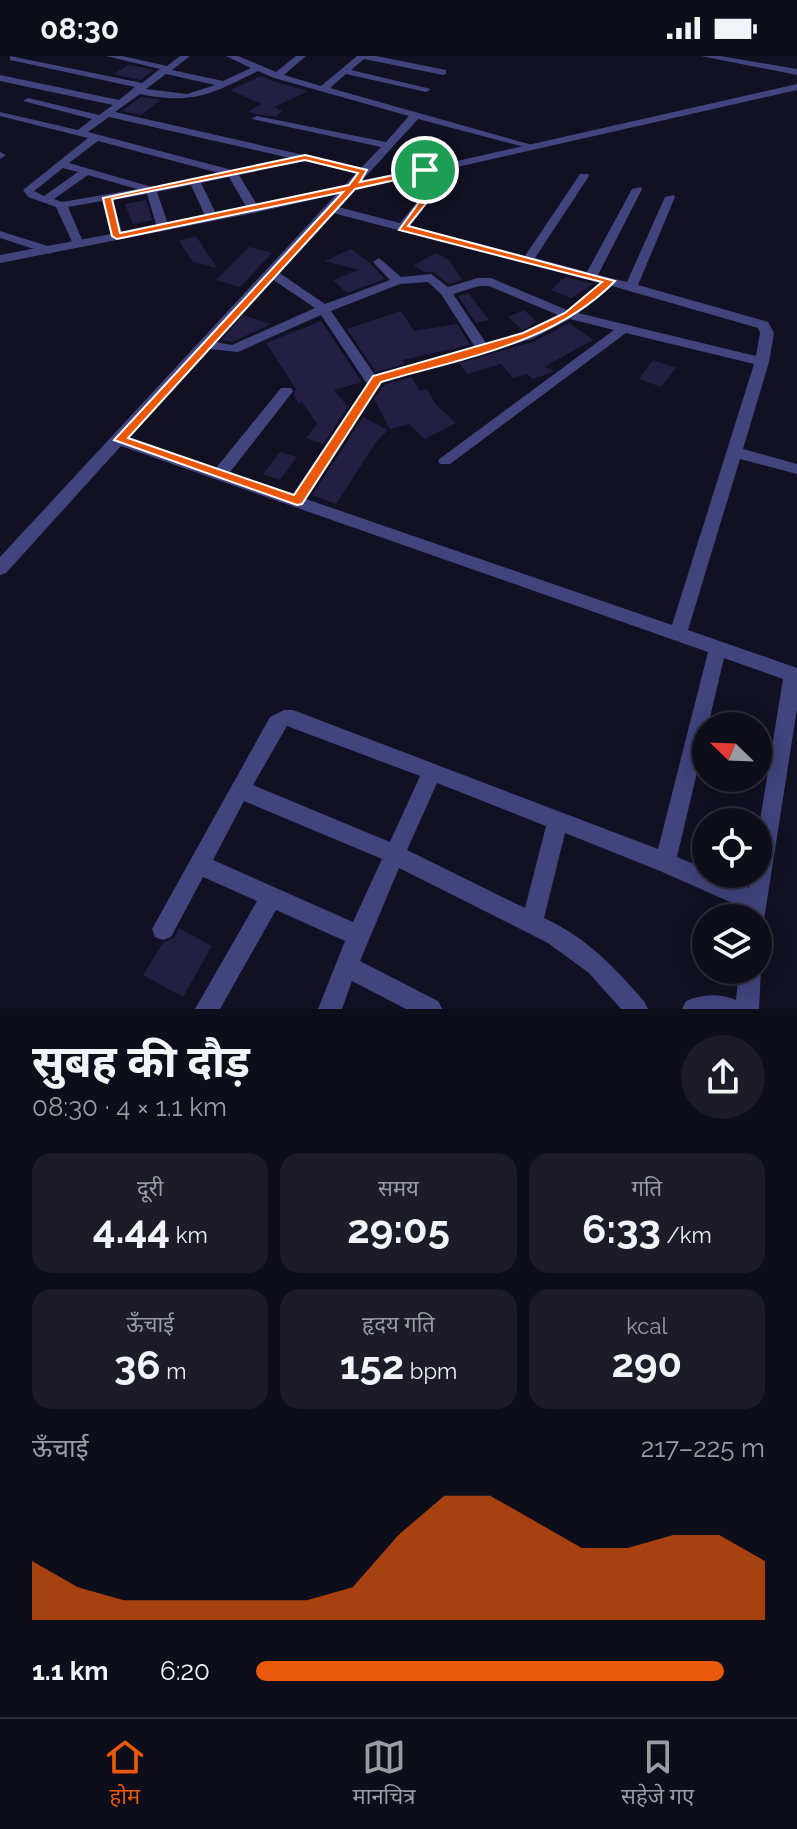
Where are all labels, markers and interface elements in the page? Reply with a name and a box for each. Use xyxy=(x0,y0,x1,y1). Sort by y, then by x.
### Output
text: 08:30 xyxy=(40,11,119,46)
pin xyxy=(391,136,459,204)
icon: arrive xyxy=(403,148,447,192)
north arrow xyxy=(692,712,772,792)
map controls xyxy=(692,712,772,984)
button: locate xyxy=(692,808,772,888)
button: layers xyxy=(692,904,772,984)
button: share xyxy=(681,1035,765,1119)
text: सुबह की दौड़ xyxy=(32,1036,250,1087)
text: 08:30 · 4 × 1.1 km xyxy=(32,1092,227,1122)
text: दूरी xyxy=(137,1175,163,1201)
text: समय xyxy=(378,1175,419,1201)
text: गति xyxy=(632,1175,662,1201)
text: 4.44 xyxy=(93,1205,170,1252)
text: 29:05 xyxy=(347,1205,450,1252)
text: 6:33 xyxy=(582,1205,661,1252)
text: km xyxy=(170,1222,208,1248)
text: /km xyxy=(661,1222,712,1248)
text: ऊँचाई xyxy=(126,1311,174,1337)
text: हृदय गति xyxy=(362,1311,435,1337)
text: kcal xyxy=(626,1313,667,1339)
text: 290 xyxy=(611,1339,682,1386)
text: 36 xyxy=(114,1341,161,1388)
text: 152 xyxy=(340,1341,404,1388)
text: m xyxy=(161,1358,186,1384)
text: bpm xyxy=(404,1358,457,1384)
text: ऊँचाई xyxy=(32,1433,88,1463)
text: 217–225 m xyxy=(641,1433,765,1463)
text: 1.1 km xyxy=(32,1656,109,1686)
text: 6:20 xyxy=(160,1656,210,1686)
tab: होम xyxy=(103,1735,147,1813)
tab: मानचित्र xyxy=(353,1735,415,1813)
tab: सहेजे गए xyxy=(621,1735,694,1813)

